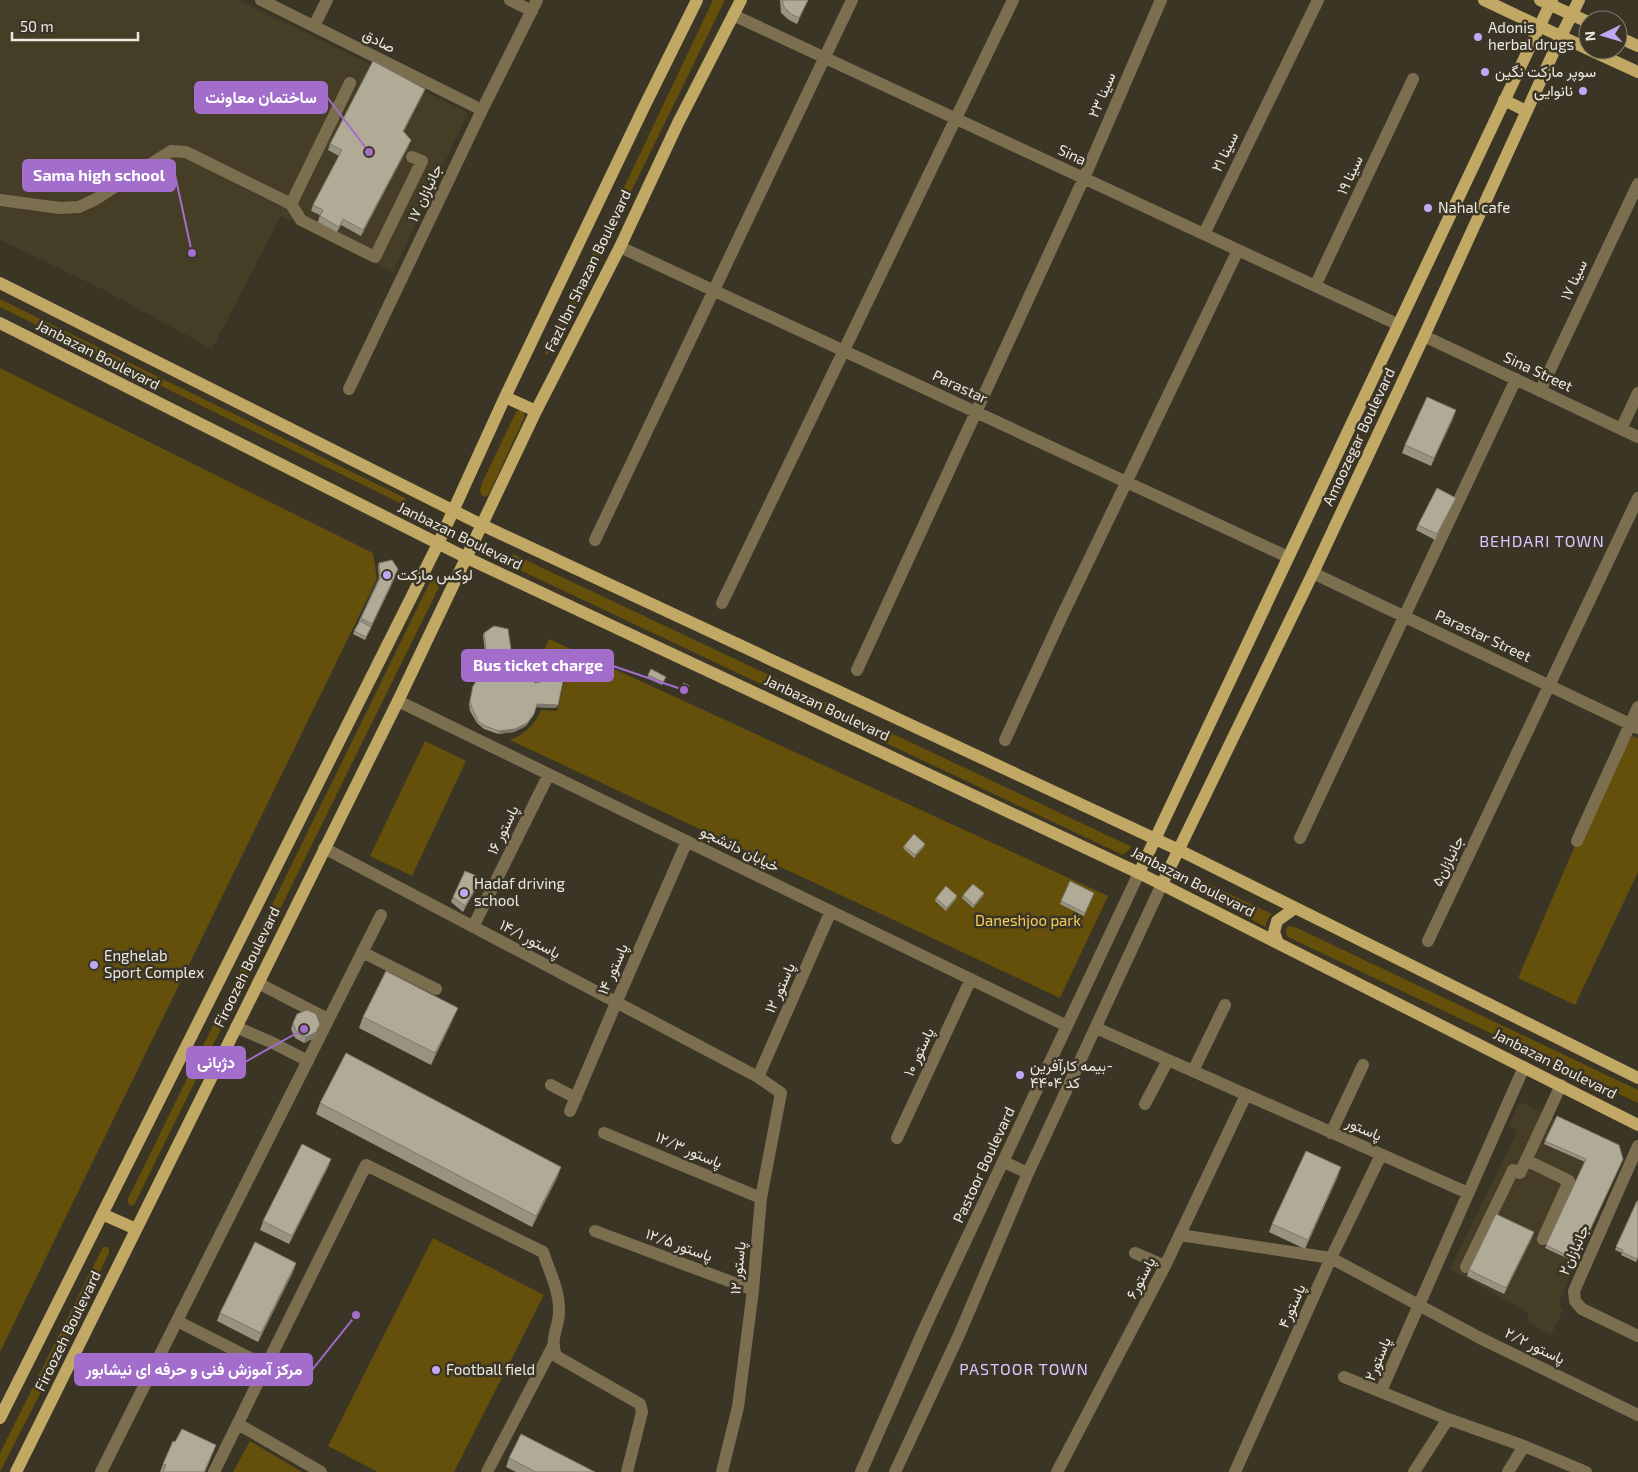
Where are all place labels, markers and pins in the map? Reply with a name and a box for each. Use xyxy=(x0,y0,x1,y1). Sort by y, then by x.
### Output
place label: Adonis herbal drugs xyxy=(1488,18,1574,53)
marker: Adonis herbal drugs xyxy=(1472,31,1484,43)
place label: سوپر مارکت نگین xyxy=(1495,62,1596,82)
marker: سوپر مارکت نگین xyxy=(1479,66,1491,78)
place label: نانوایی xyxy=(1534,81,1573,101)
callout: ساختمان معاونت xyxy=(195,82,327,113)
marker: نانوایی xyxy=(1577,85,1589,97)
callout: Sama high school xyxy=(23,160,175,191)
place label: Nahal cafe xyxy=(1438,198,1510,216)
marker: Nahal cafe xyxy=(1422,202,1434,214)
place label: لوکس مارکت xyxy=(397,565,473,585)
marker: لوکس مارکت xyxy=(381,569,393,581)
callout: Bus ticket charge xyxy=(462,650,613,681)
place label: Hadaf driving school xyxy=(474,874,566,909)
marker: Hadaf driving school xyxy=(458,887,470,899)
place label: Enghelab Sport Complex xyxy=(104,946,204,981)
marker: Enghelab Sport Complex xyxy=(88,959,100,971)
callout: دژبانی xyxy=(187,1047,245,1078)
place label: بیمه کارآفرین- کد ۴۴۰۴ xyxy=(1030,1056,1113,1091)
marker: بیمه کارآفرین- کد ۴۴۰۴ xyxy=(1014,1069,1026,1081)
callout: مرکز آموزش فنی و حرفه ای نیشابور xyxy=(75,1354,312,1385)
place label: Football field xyxy=(446,1360,535,1378)
marker: Football field xyxy=(430,1364,442,1376)

